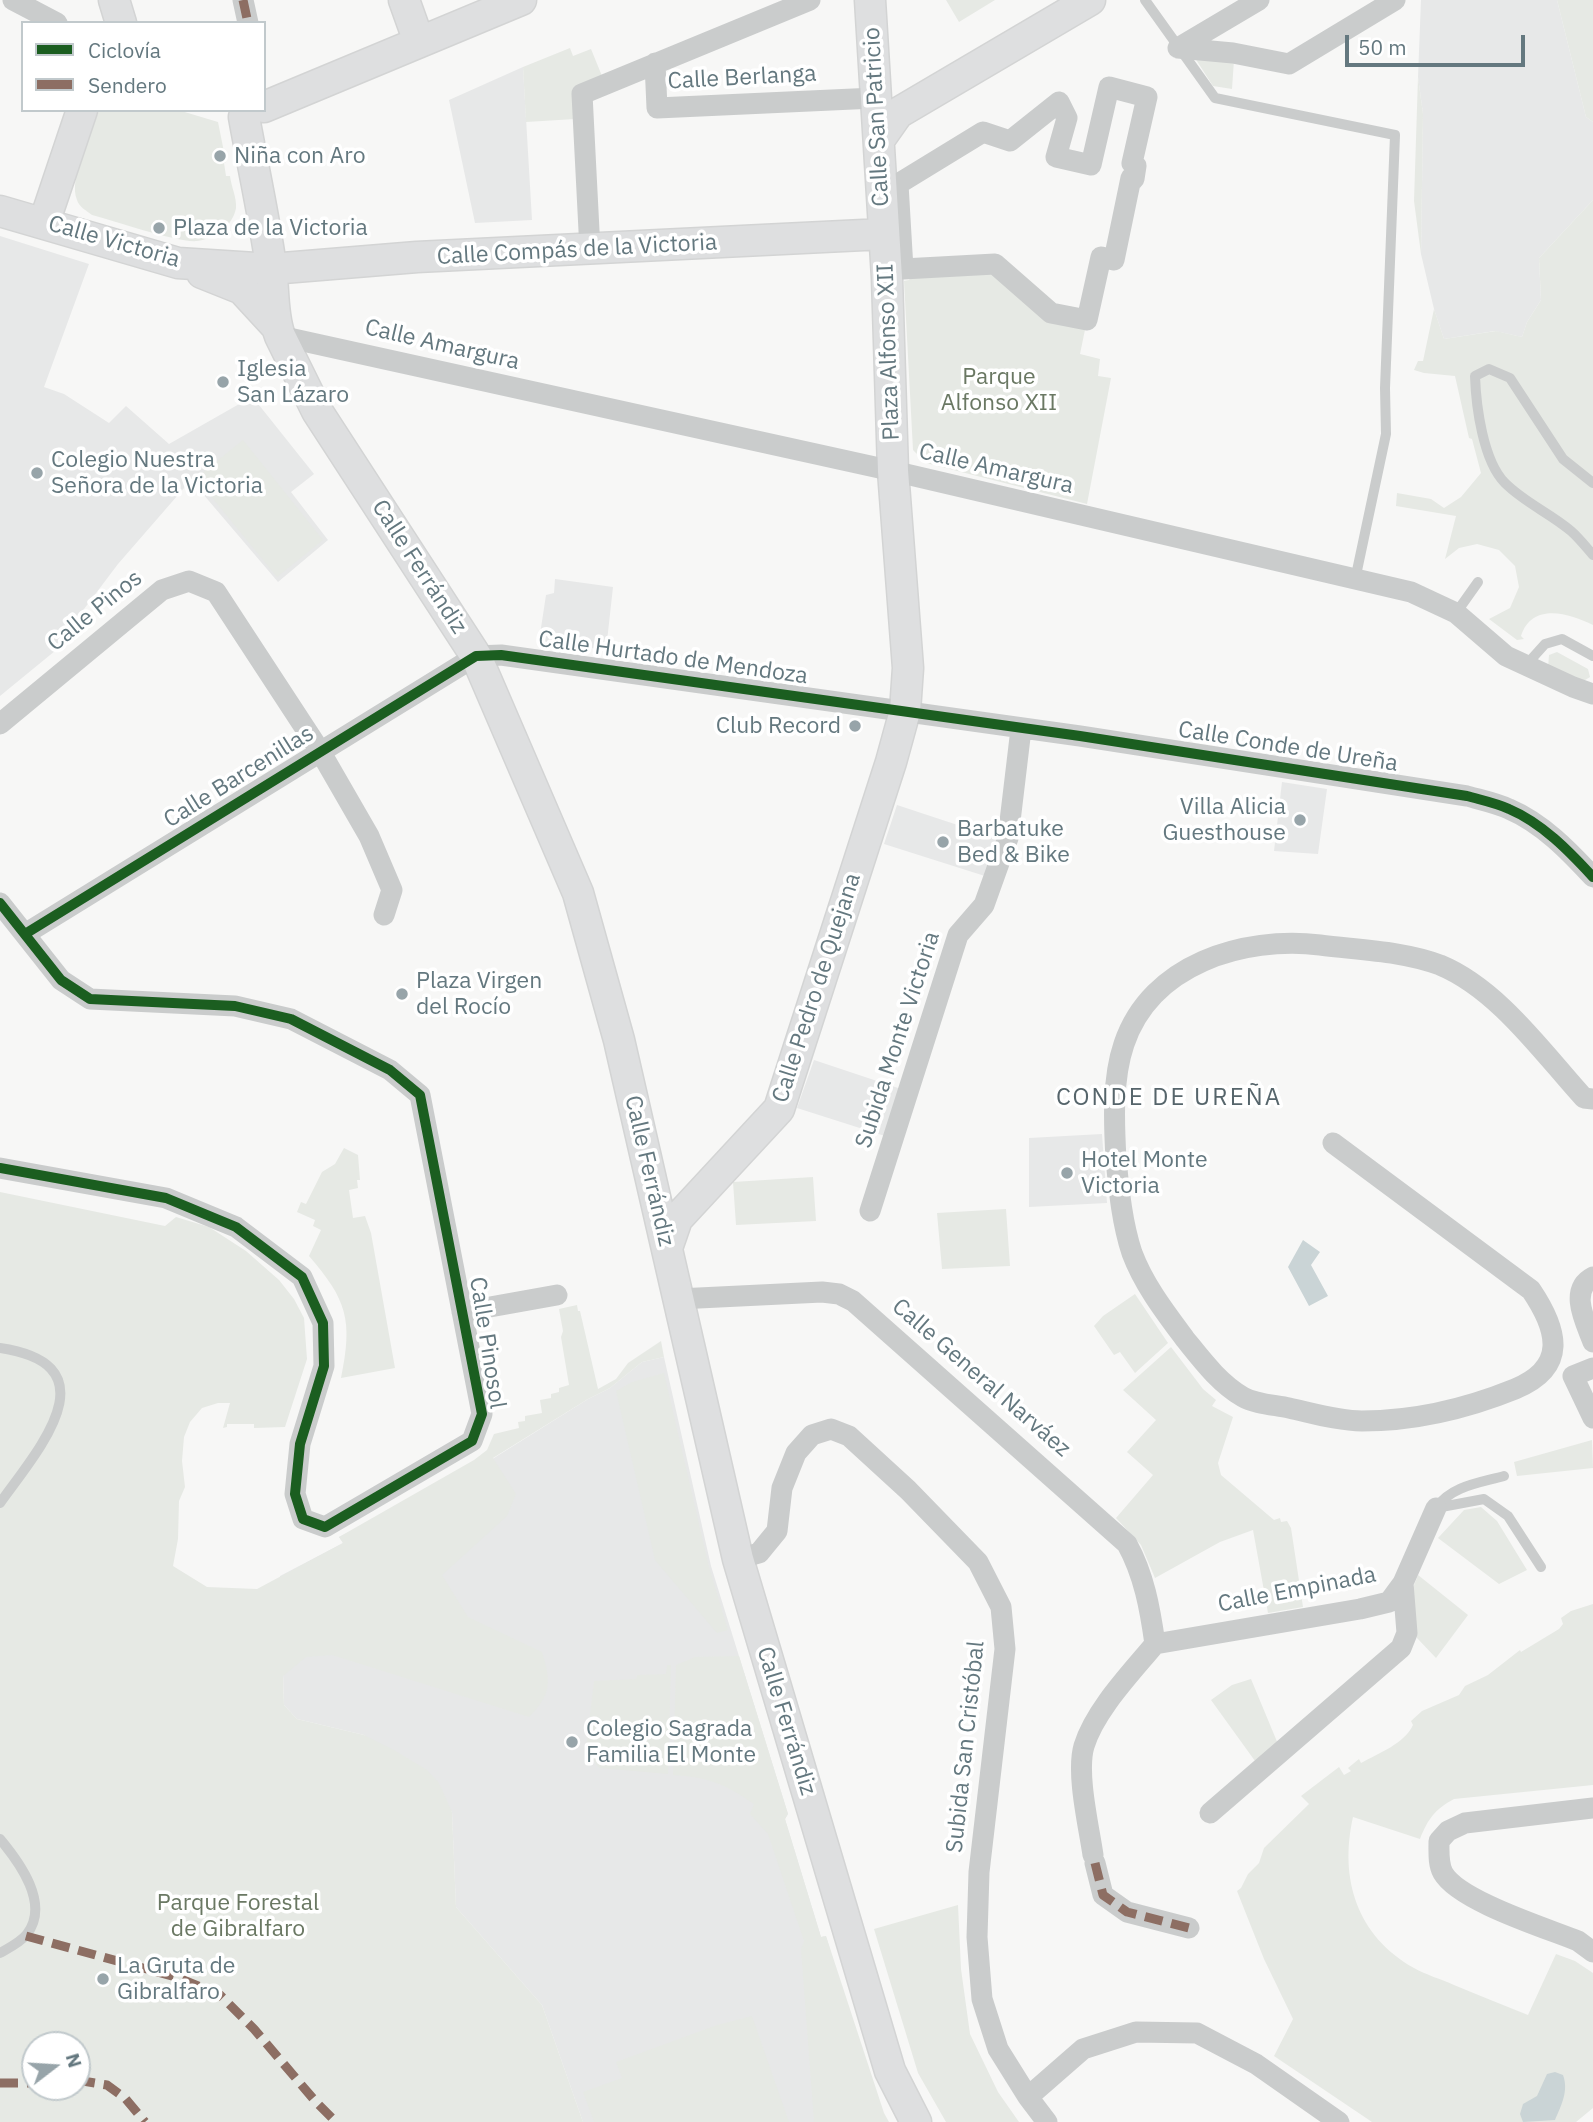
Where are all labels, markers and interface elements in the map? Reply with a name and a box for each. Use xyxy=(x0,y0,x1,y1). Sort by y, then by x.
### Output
legend xyxy=(21,21,266,112)
scale bar xyxy=(1348,21,1528,65)
street label: Calle San Patricio xyxy=(859,27,895,207)
text: 50 m xyxy=(1358,33,1407,61)
text: Ciclovía xyxy=(88,36,161,64)
street label: Calle Berlanga xyxy=(667,60,817,96)
text: Sendero xyxy=(88,71,167,99)
place label: Niña con Aro xyxy=(234,142,366,170)
marker: Niña con Aro xyxy=(212,148,228,164)
street label: Calle Victoria xyxy=(45,210,183,274)
place label: Plaza de la Victoria xyxy=(173,214,368,242)
marker: Plaza de la Victoria xyxy=(151,220,167,236)
street label: Calle Compás de la Victoria xyxy=(436,229,718,271)
street label: Plaza Alfonso XII xyxy=(872,263,906,441)
street label: Calle Amargura xyxy=(362,314,522,376)
place label: Iglesia San Lázaro xyxy=(237,355,349,409)
park label: Parque Alfonso XII xyxy=(941,363,1057,417)
marker: Iglesia San Lázaro xyxy=(215,374,231,390)
street label: Calle Amargura xyxy=(916,438,1076,500)
place label: Colegio Nuestra Señora de la Victoria xyxy=(51,446,263,500)
marker: Colegio Nuestra Señora de la Victoria xyxy=(29,465,45,481)
street label: Calle Ferrándiz xyxy=(366,495,472,639)
street label: Calle Pinos xyxy=(42,564,148,658)
street label: Calle Hurtado de Mendoza xyxy=(537,625,809,691)
place label: Club Record xyxy=(716,712,841,740)
street label: Calle Conde de Ureña xyxy=(1176,716,1400,778)
marker: Club Record xyxy=(847,718,863,734)
street label: Calle Barcenillas xyxy=(159,720,319,834)
place label: Villa Alicia Guesthouse xyxy=(1162,793,1286,847)
marker: Villa Alicia Guesthouse xyxy=(1292,812,1308,828)
place label: Barbatuke Bed & Bike xyxy=(957,815,1070,869)
marker: Barbatuke Bed & Bike xyxy=(935,834,951,850)
street label: Calle Pedro de Quejana xyxy=(767,870,867,1106)
street label: Subida Monte Victoria xyxy=(850,928,946,1152)
place label: Plaza Virgen del Rocío xyxy=(416,967,542,1021)
marker: Plaza Virgen del Rocío xyxy=(394,986,410,1002)
district label: CONDE DE UREÑA xyxy=(1058,1084,1280,1112)
street label: Calle Ferrándiz xyxy=(618,1093,680,1249)
place label: Hotel Monte Victoria xyxy=(1081,1146,1208,1200)
marker: Hotel Monte Victoria xyxy=(1059,1165,1075,1181)
street label: Calle Pinosol xyxy=(463,1275,511,1411)
street label: Calle General Narváez xyxy=(886,1293,1076,1463)
street label: Calle Empinada xyxy=(1216,1561,1378,1619)
street label: Subida San Cristóbal xyxy=(941,1640,991,1854)
street label: Calle Ferrándiz xyxy=(750,1643,822,1799)
place label: Colegio Sagrada Familia El Monte xyxy=(586,1715,756,1769)
marker: Colegio Sagrada Familia El Monte xyxy=(564,1734,580,1750)
park label: Parque Forestal de Gibralfaro xyxy=(157,1889,319,1943)
place label: La Gruta de Gibralfaro xyxy=(117,1952,235,2006)
marker: La Gruta de Gibralfaro xyxy=(95,1971,111,1987)
north arrow xyxy=(21,2031,91,2101)
text: N xyxy=(61,2050,88,2071)

